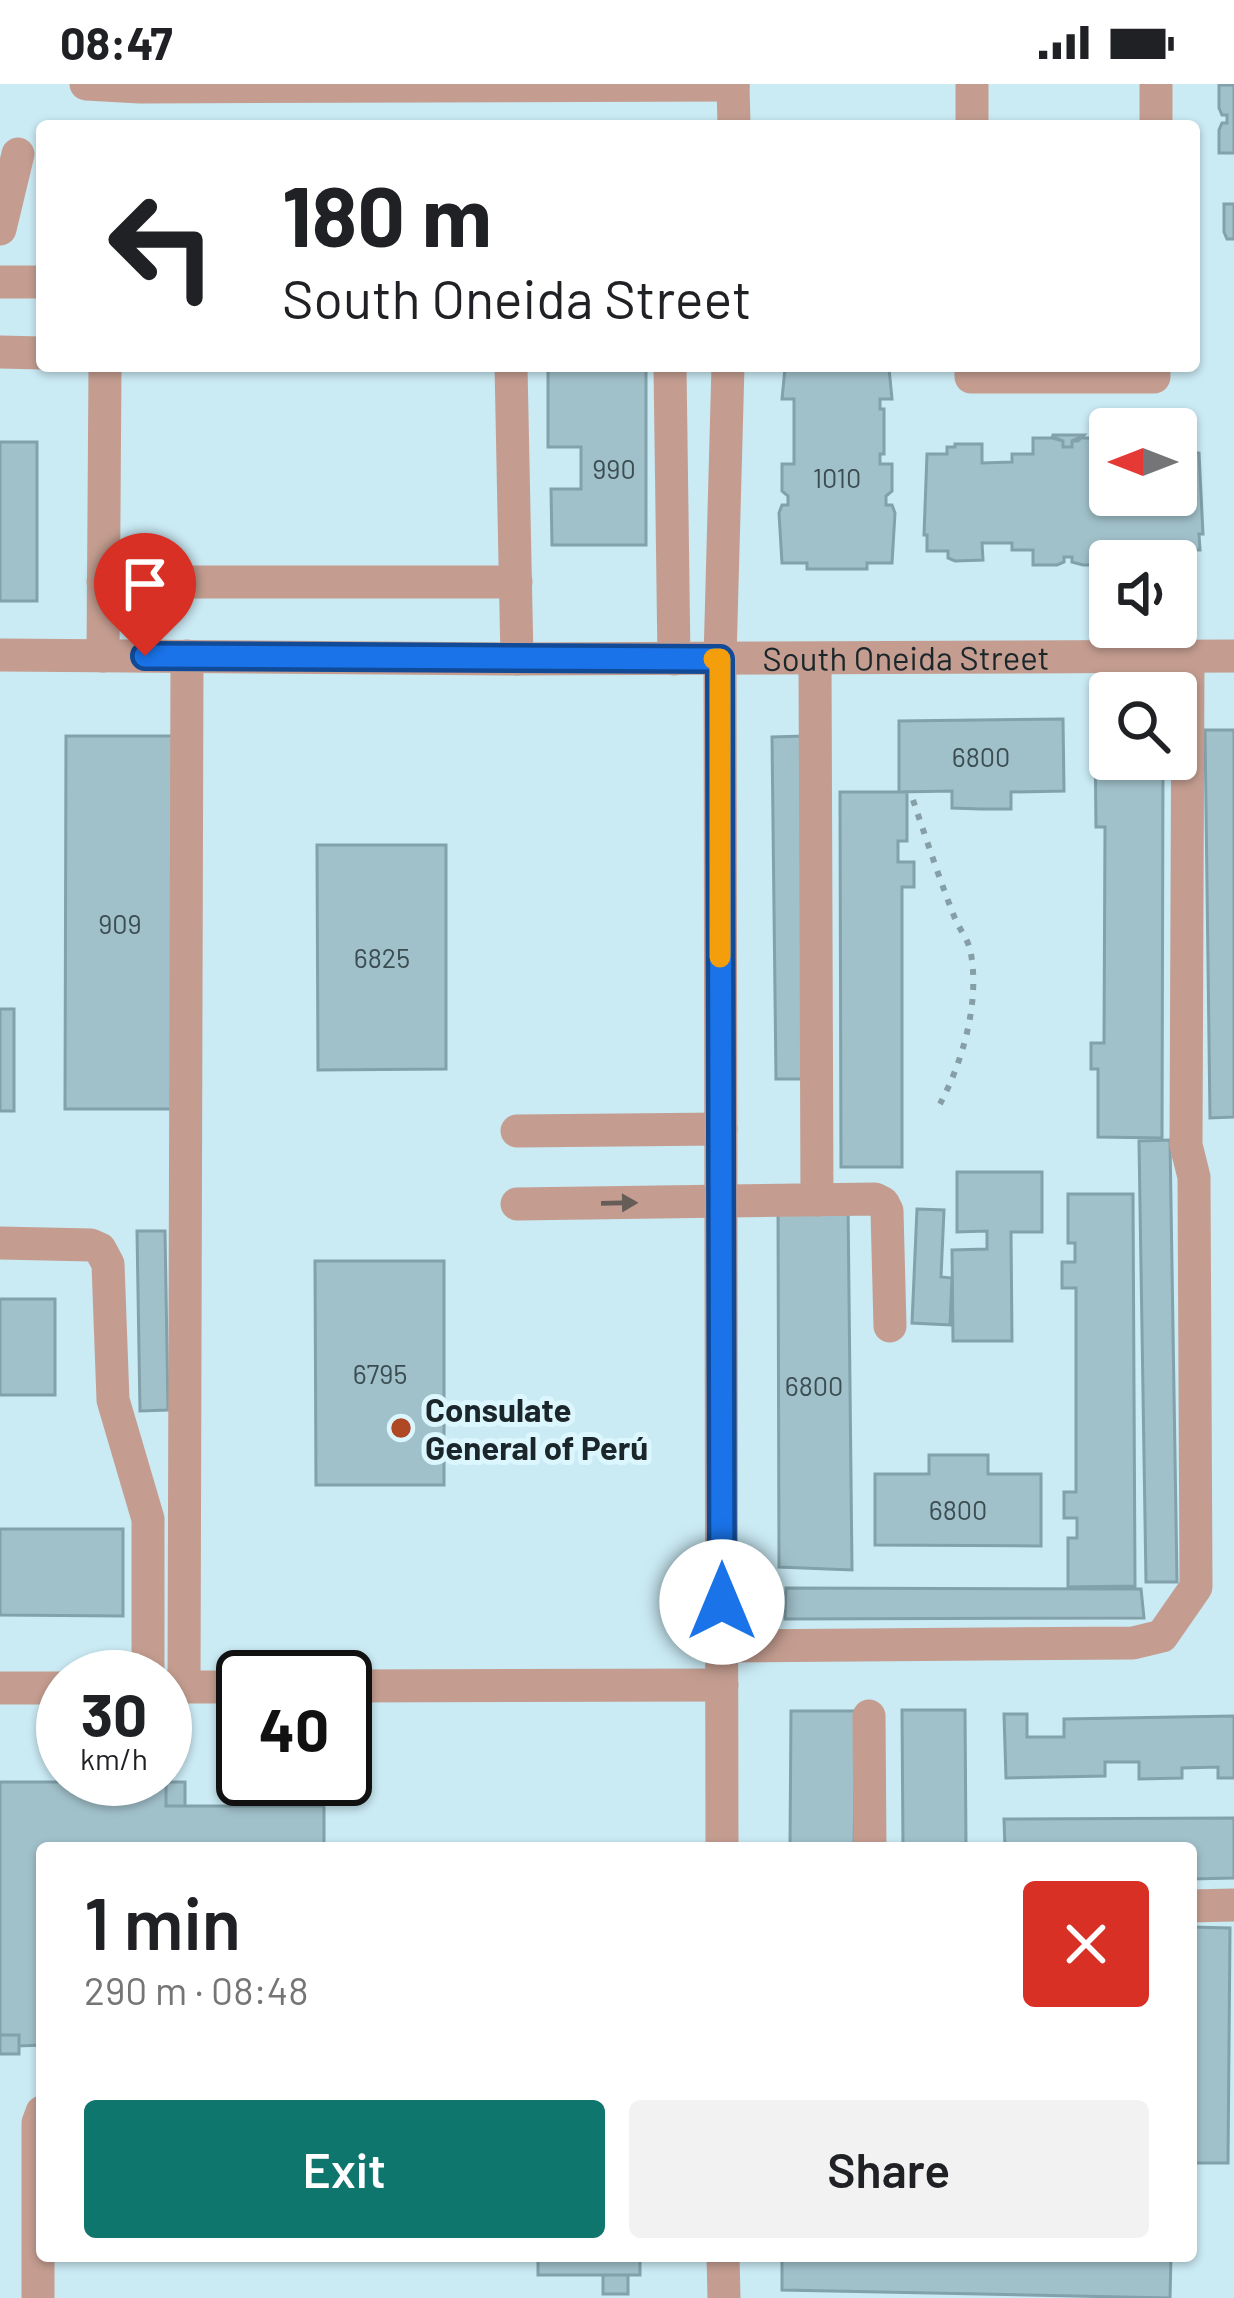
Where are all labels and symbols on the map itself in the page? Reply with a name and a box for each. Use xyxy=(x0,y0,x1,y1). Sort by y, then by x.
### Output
north arrow xyxy=(1089,408,1197,516)
house number: 990 xyxy=(592,452,636,484)
house number: 1010 xyxy=(813,461,861,493)
pin xyxy=(94,533,196,656)
street label: South Oneida Street xyxy=(762,637,1050,678)
house number: 6800 xyxy=(952,740,1010,772)
house number: 909 xyxy=(98,907,142,939)
house number: 6825 xyxy=(354,941,410,973)
one-way arrow xyxy=(601,1194,639,1213)
house number: 6795 xyxy=(353,1357,407,1389)
house number: 6800 xyxy=(785,1369,843,1401)
place label: Consulate General of Perú xyxy=(425,1389,648,1467)
marker: Consulate General of Perú xyxy=(388,1415,414,1441)
house number: 6800 xyxy=(929,1493,987,1525)
position arrow xyxy=(659,1539,785,1665)
speed limit sign: 40 xyxy=(216,1650,372,1806)

